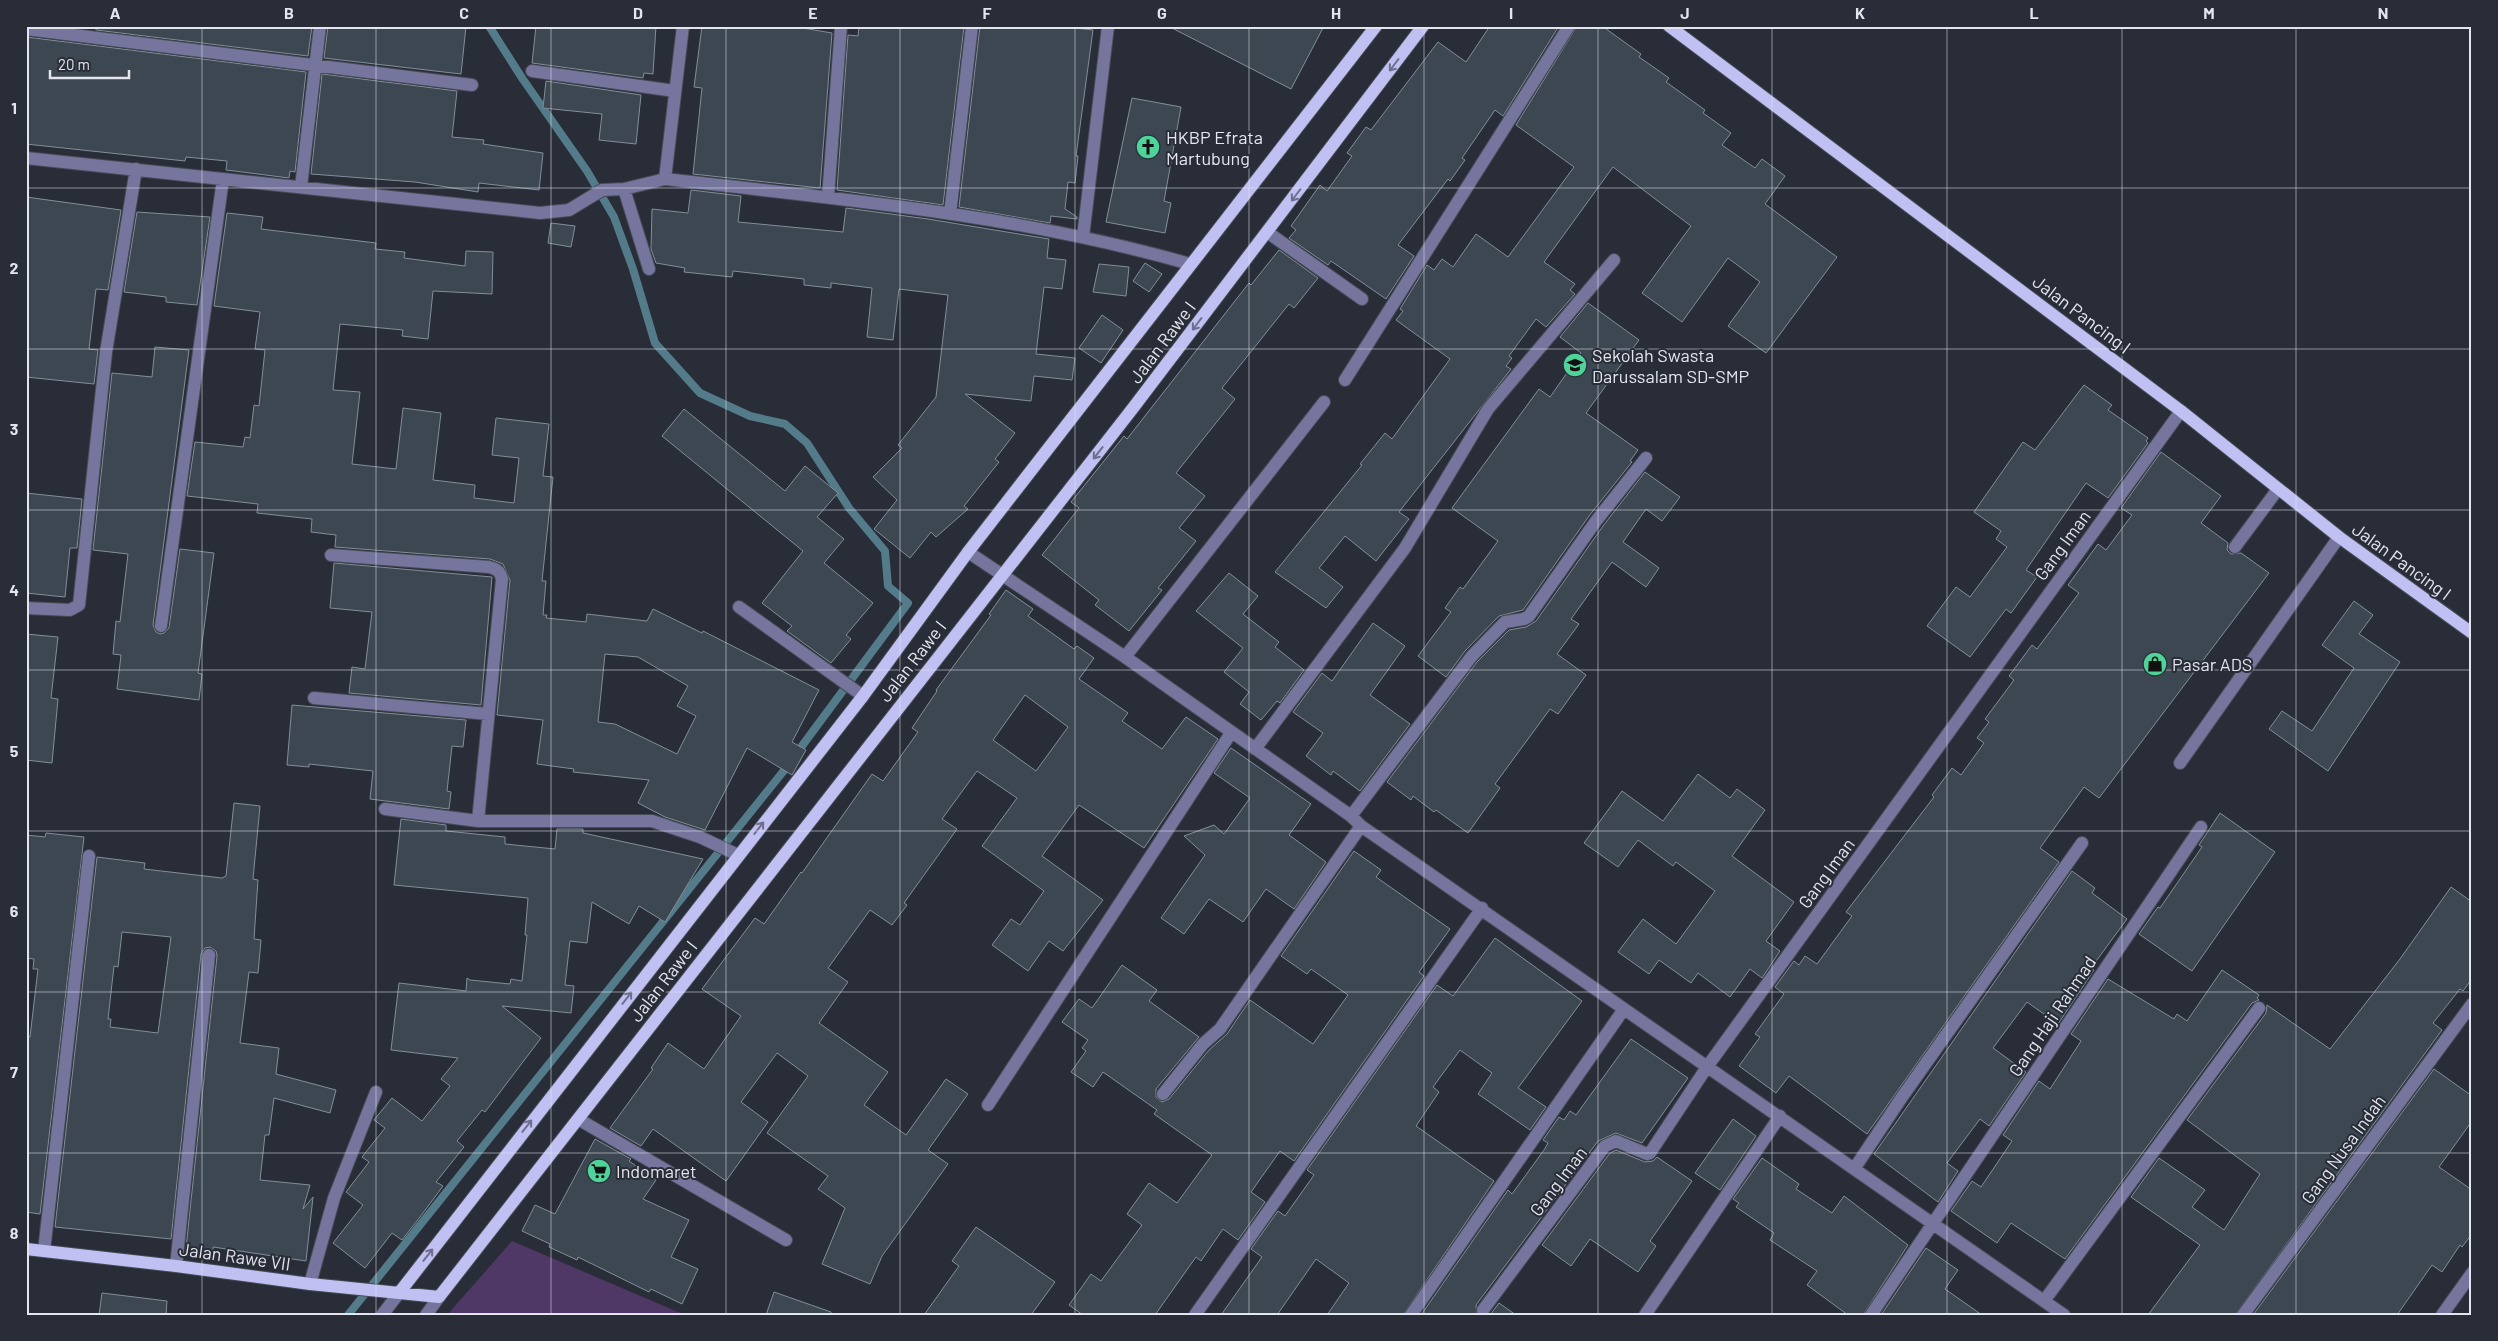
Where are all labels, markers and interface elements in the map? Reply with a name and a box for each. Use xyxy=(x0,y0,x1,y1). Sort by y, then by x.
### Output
text: A xyxy=(110,3,121,22)
text: B xyxy=(284,3,294,22)
text: C xyxy=(459,3,469,22)
text: D xyxy=(633,3,643,22)
text: E xyxy=(808,3,818,22)
text: F xyxy=(983,3,992,22)
text: G xyxy=(1157,3,1167,22)
text: H xyxy=(1331,3,1341,22)
text: I xyxy=(1509,3,1513,22)
text: J xyxy=(1680,3,1690,22)
text: K xyxy=(1855,3,1865,22)
text: L xyxy=(2029,3,2039,22)
text: M xyxy=(2203,3,2215,22)
text: N xyxy=(2378,3,2388,22)
scale bar xyxy=(50,48,129,80)
text: 20 m xyxy=(58,55,90,73)
one-way arrow xyxy=(1388,58,1399,71)
text: 1 xyxy=(11,98,17,117)
place label: HKBP Efrata Martubung xyxy=(1166,126,1263,169)
church icon: HKBP Efrata Martubung xyxy=(1135,134,1161,160)
one-way arrow xyxy=(1290,188,1301,201)
text: 2 xyxy=(10,258,19,277)
street label: Jalan Pancing I xyxy=(2029,270,2135,358)
street label: Jalan Rawe I xyxy=(1124,297,1200,387)
one-way arrow xyxy=(1192,317,1203,330)
place label: Sekolah Swasta Darussalam SD-SMP xyxy=(1592,344,1749,387)
school or university icon: Sekolah Swasta Darussalam SD-SMP xyxy=(1562,352,1588,378)
text: 3 xyxy=(10,419,18,438)
one-way arrow xyxy=(1093,446,1103,460)
street label: Gang Iman xyxy=(2029,506,2095,584)
street label: Jalan Pancing I xyxy=(2348,518,2456,604)
text: 4 xyxy=(9,580,19,599)
street label: Jalan Rawe I xyxy=(874,616,950,706)
shop icon: Pasar ADS xyxy=(2142,651,2168,677)
place label: Pasar ADS xyxy=(2172,653,2252,675)
text: 5 xyxy=(10,741,19,760)
one-way arrow xyxy=(754,822,765,835)
street label: Gang Iman xyxy=(1793,834,1859,912)
text: 6 xyxy=(10,901,19,920)
street label: Jalan Rawe I xyxy=(625,936,701,1026)
street label: Gang Haji Rahmad xyxy=(2004,952,2100,1080)
one-way arrow xyxy=(622,991,632,1005)
text: 7 xyxy=(10,1062,18,1081)
street label: Gang Nusa Indah xyxy=(2296,1090,2390,1208)
one-way arrow xyxy=(522,1120,533,1133)
street label: Gang Iman xyxy=(1525,1142,1591,1220)
supermarket icon: Indomaret xyxy=(586,1158,612,1184)
place label: Indomaret xyxy=(616,1160,696,1182)
text: 8 xyxy=(10,1223,19,1242)
street label: Jalan Rawe VII xyxy=(178,1237,292,1275)
one-way arrow xyxy=(423,1249,434,1262)

